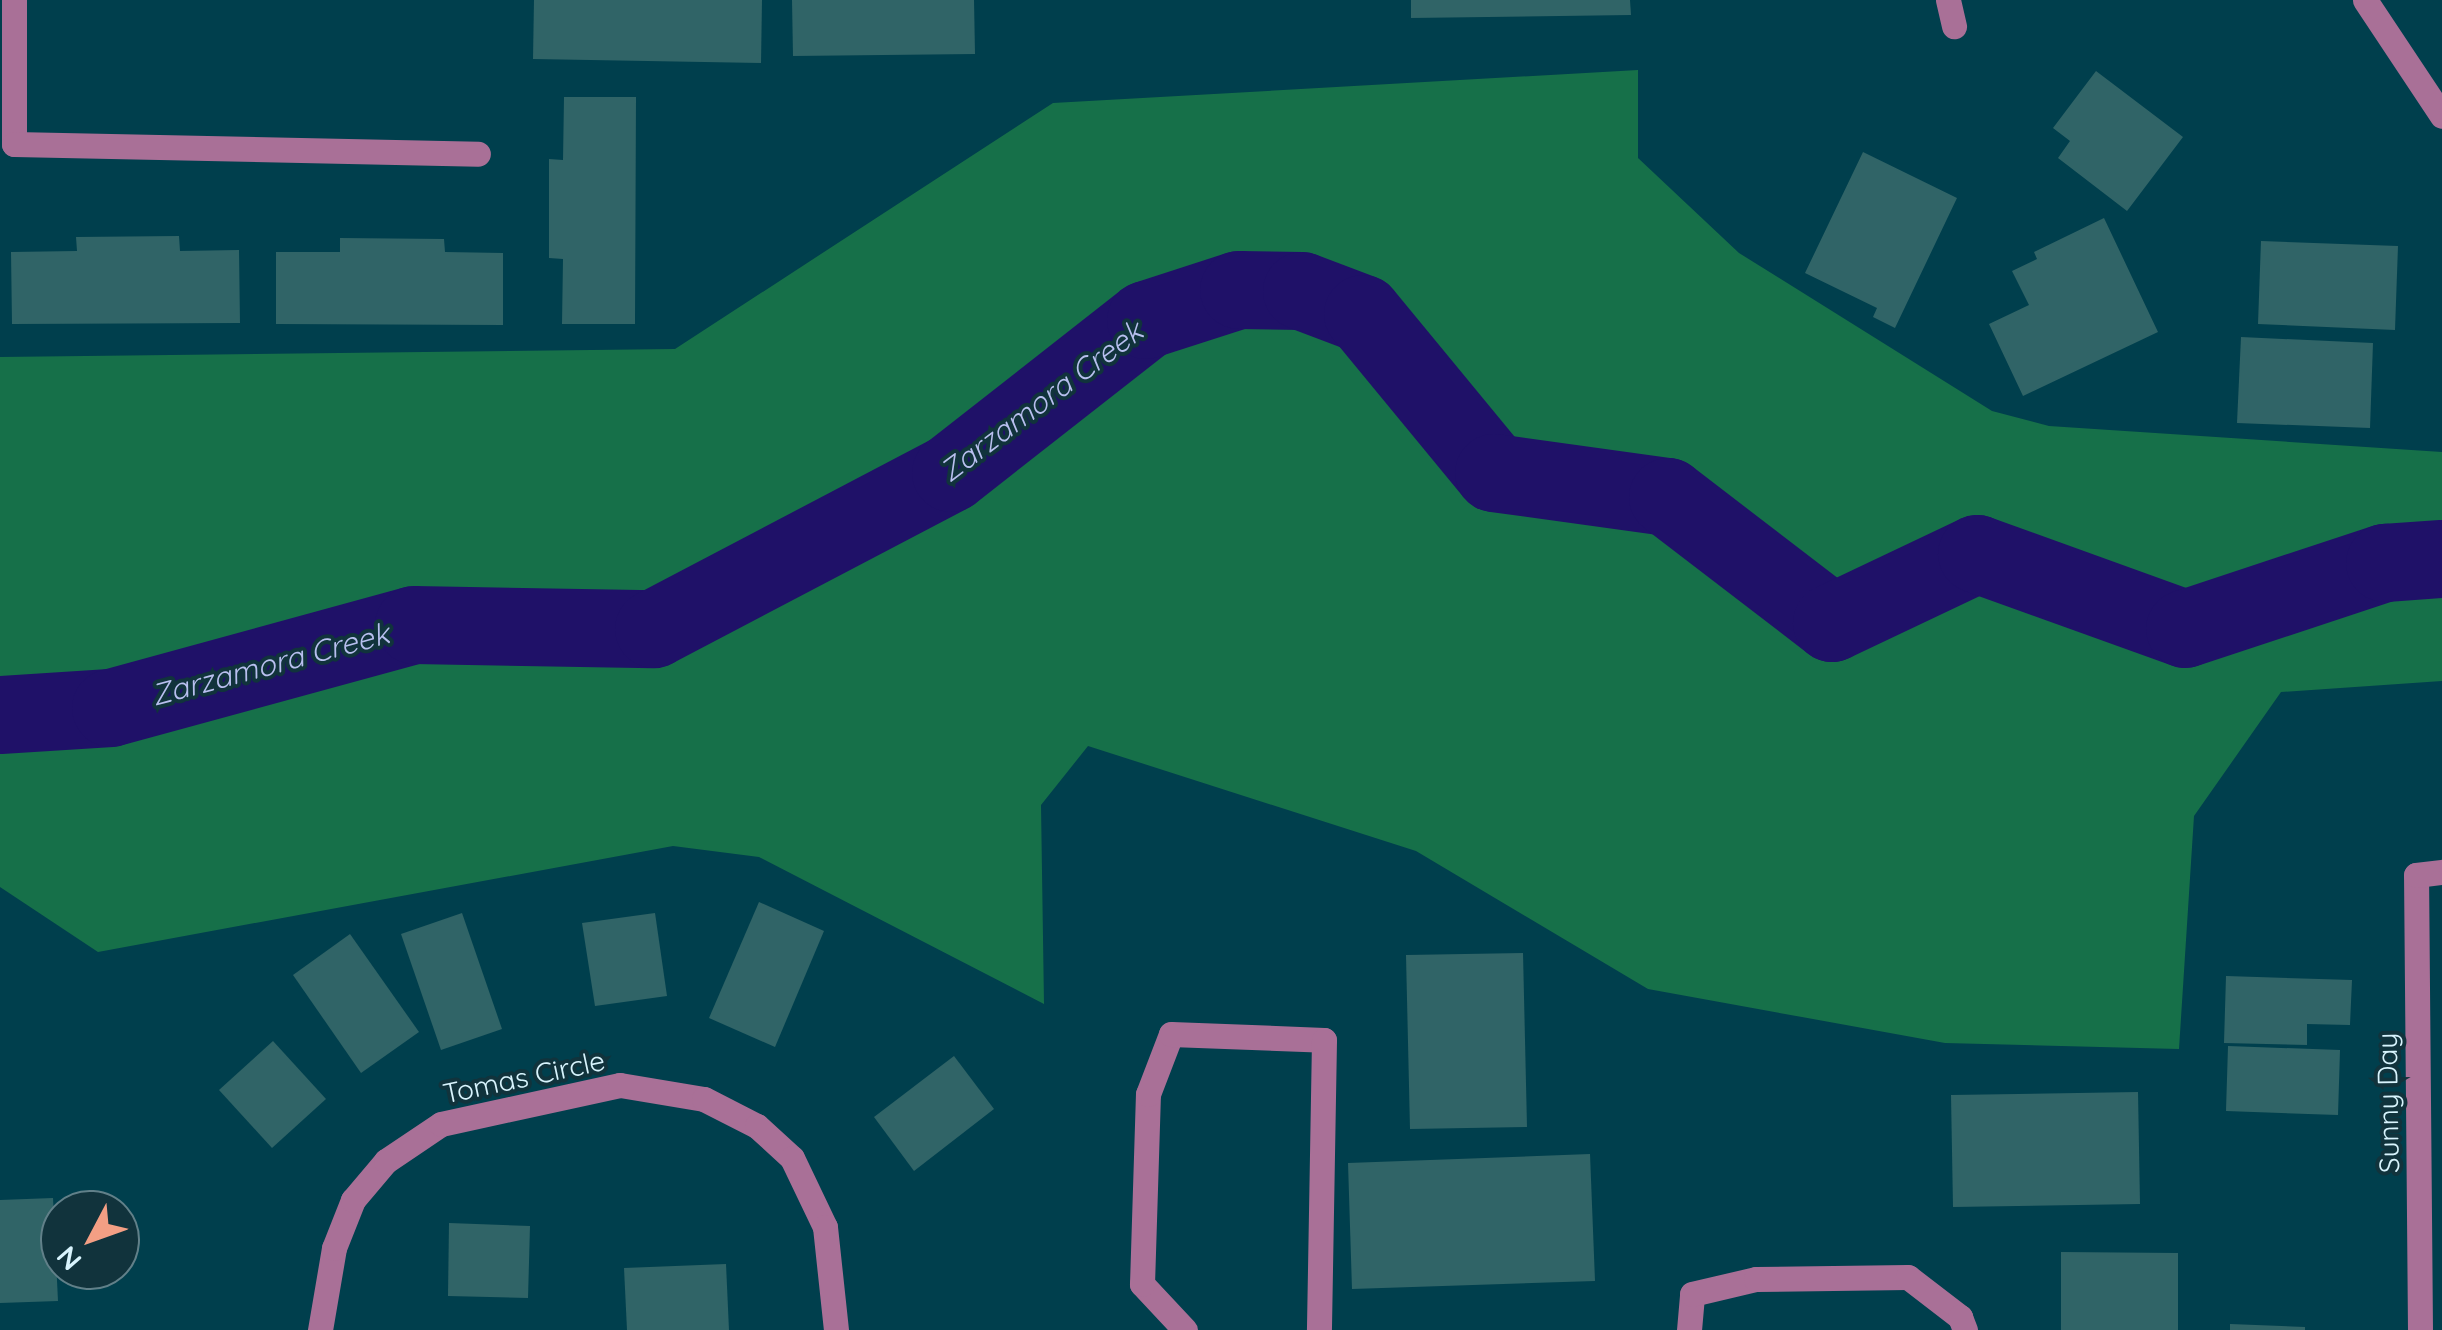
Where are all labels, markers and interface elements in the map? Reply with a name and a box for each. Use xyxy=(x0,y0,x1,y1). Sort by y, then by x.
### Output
water label: Zarzamora Creek xyxy=(932,313,1150,489)
water label: Zarzamora Creek xyxy=(147,615,393,713)
street label: Sunny Day xyxy=(2370,1032,2406,1174)
street label: Tomas Circle xyxy=(440,1043,608,1111)
north arrow xyxy=(40,1190,140,1290)
text: N xyxy=(49,1239,88,1278)

